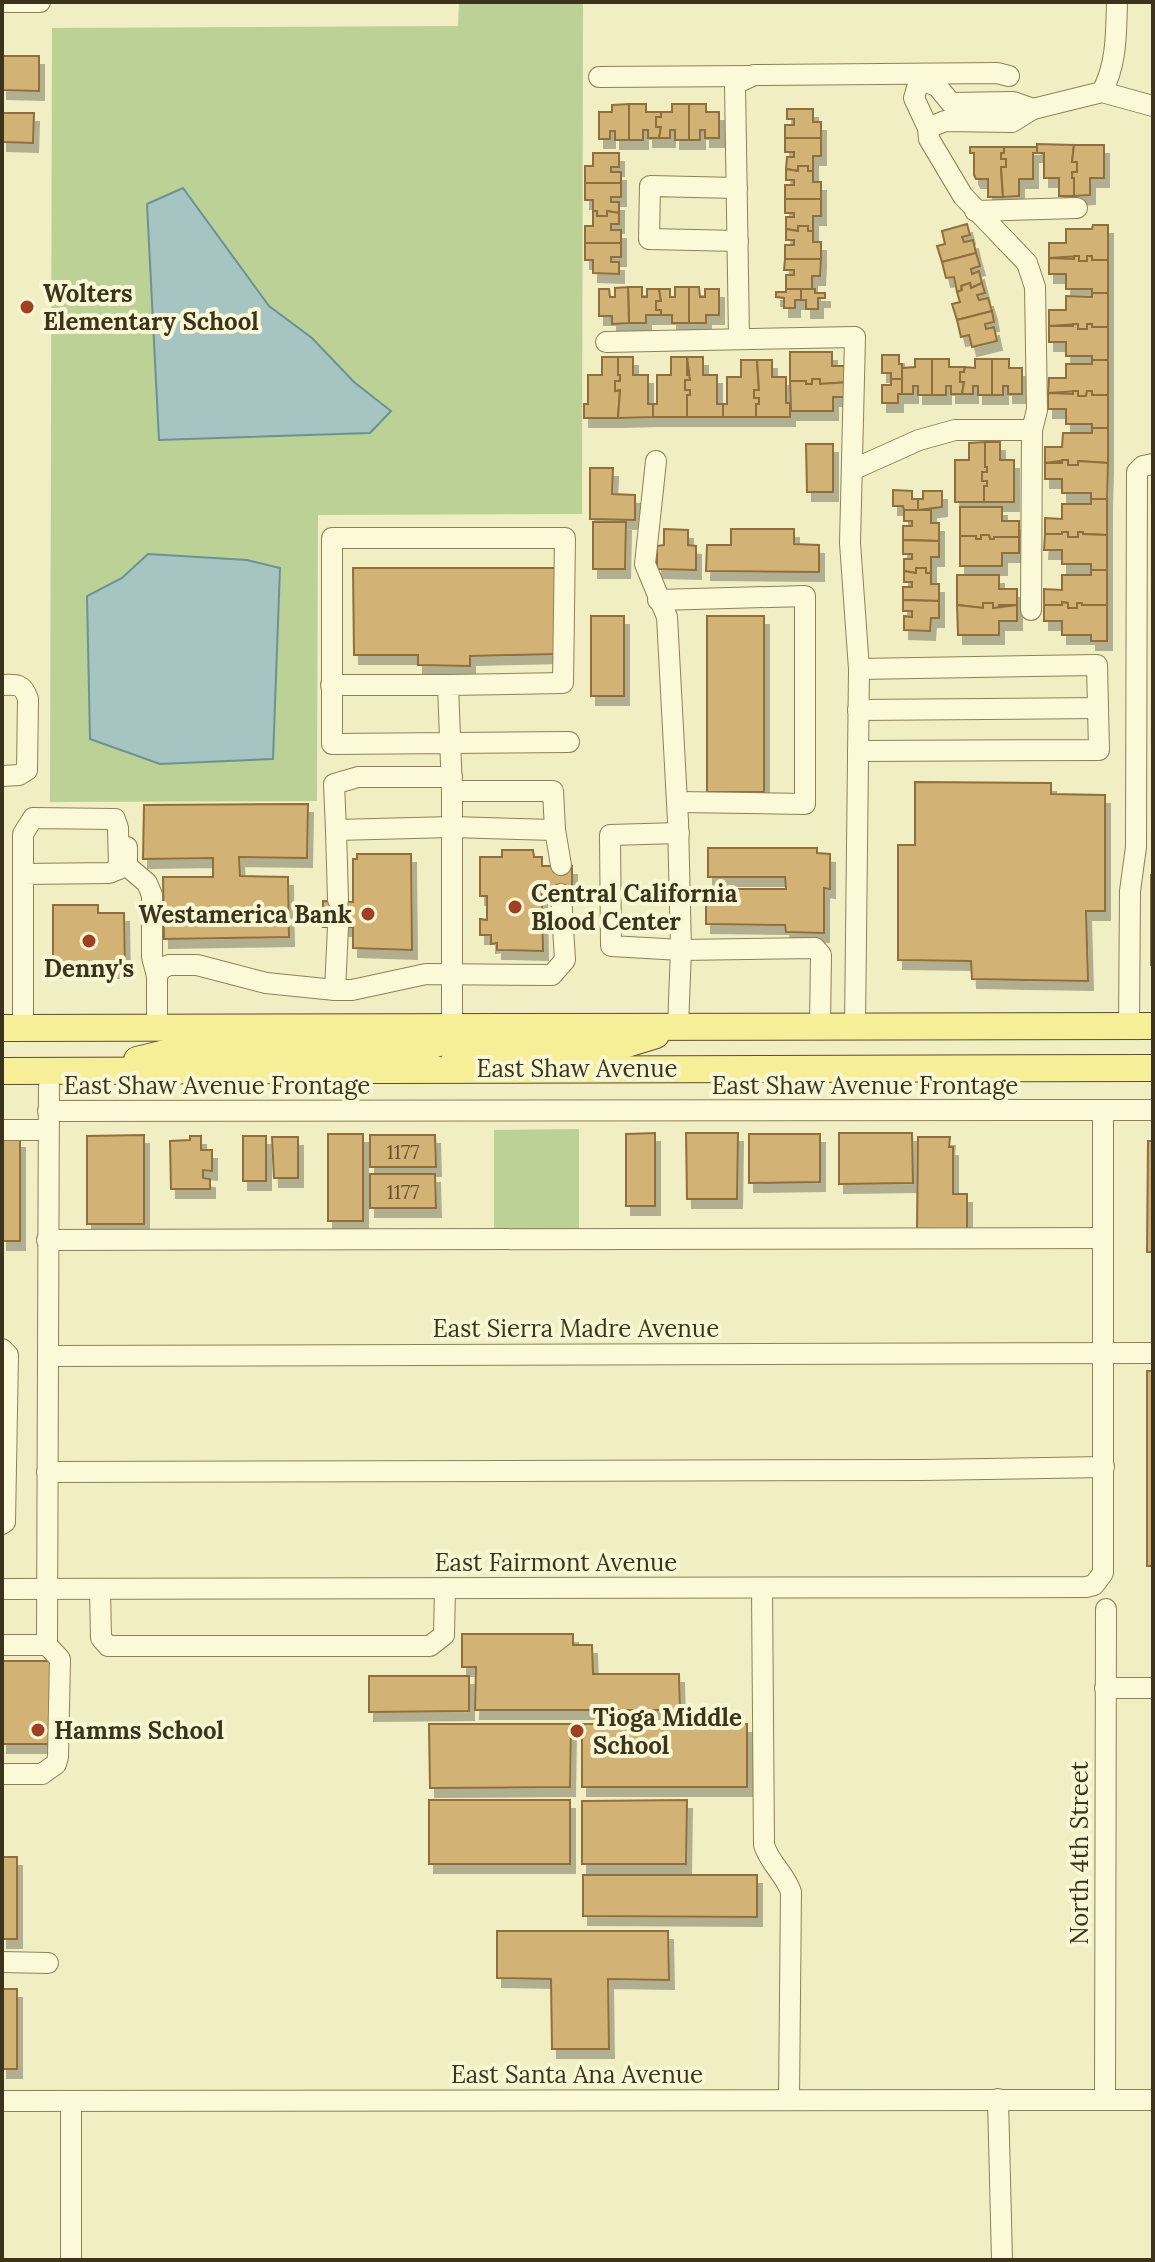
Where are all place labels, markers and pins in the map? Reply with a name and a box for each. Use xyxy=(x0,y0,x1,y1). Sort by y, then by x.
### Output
place label: Wolters Elementary School xyxy=(43,278,259,337)
marker: Wolters Elementary School xyxy=(18,298,36,316)
place label: Central California Blood Center xyxy=(531,878,738,937)
marker: Central California Blood Center xyxy=(506,898,524,916)
place label: Westamerica Bank xyxy=(139,899,352,930)
marker: Westamerica Bank xyxy=(359,905,377,923)
marker: Denny's xyxy=(80,932,98,950)
place label: Denny's xyxy=(44,953,134,984)
place label: Tioga Middle School xyxy=(593,1702,742,1761)
place label: Hamms School xyxy=(54,1715,224,1746)
marker: Hamms School xyxy=(29,1721,47,1739)
marker: Tioga Middle School xyxy=(568,1722,586,1740)

